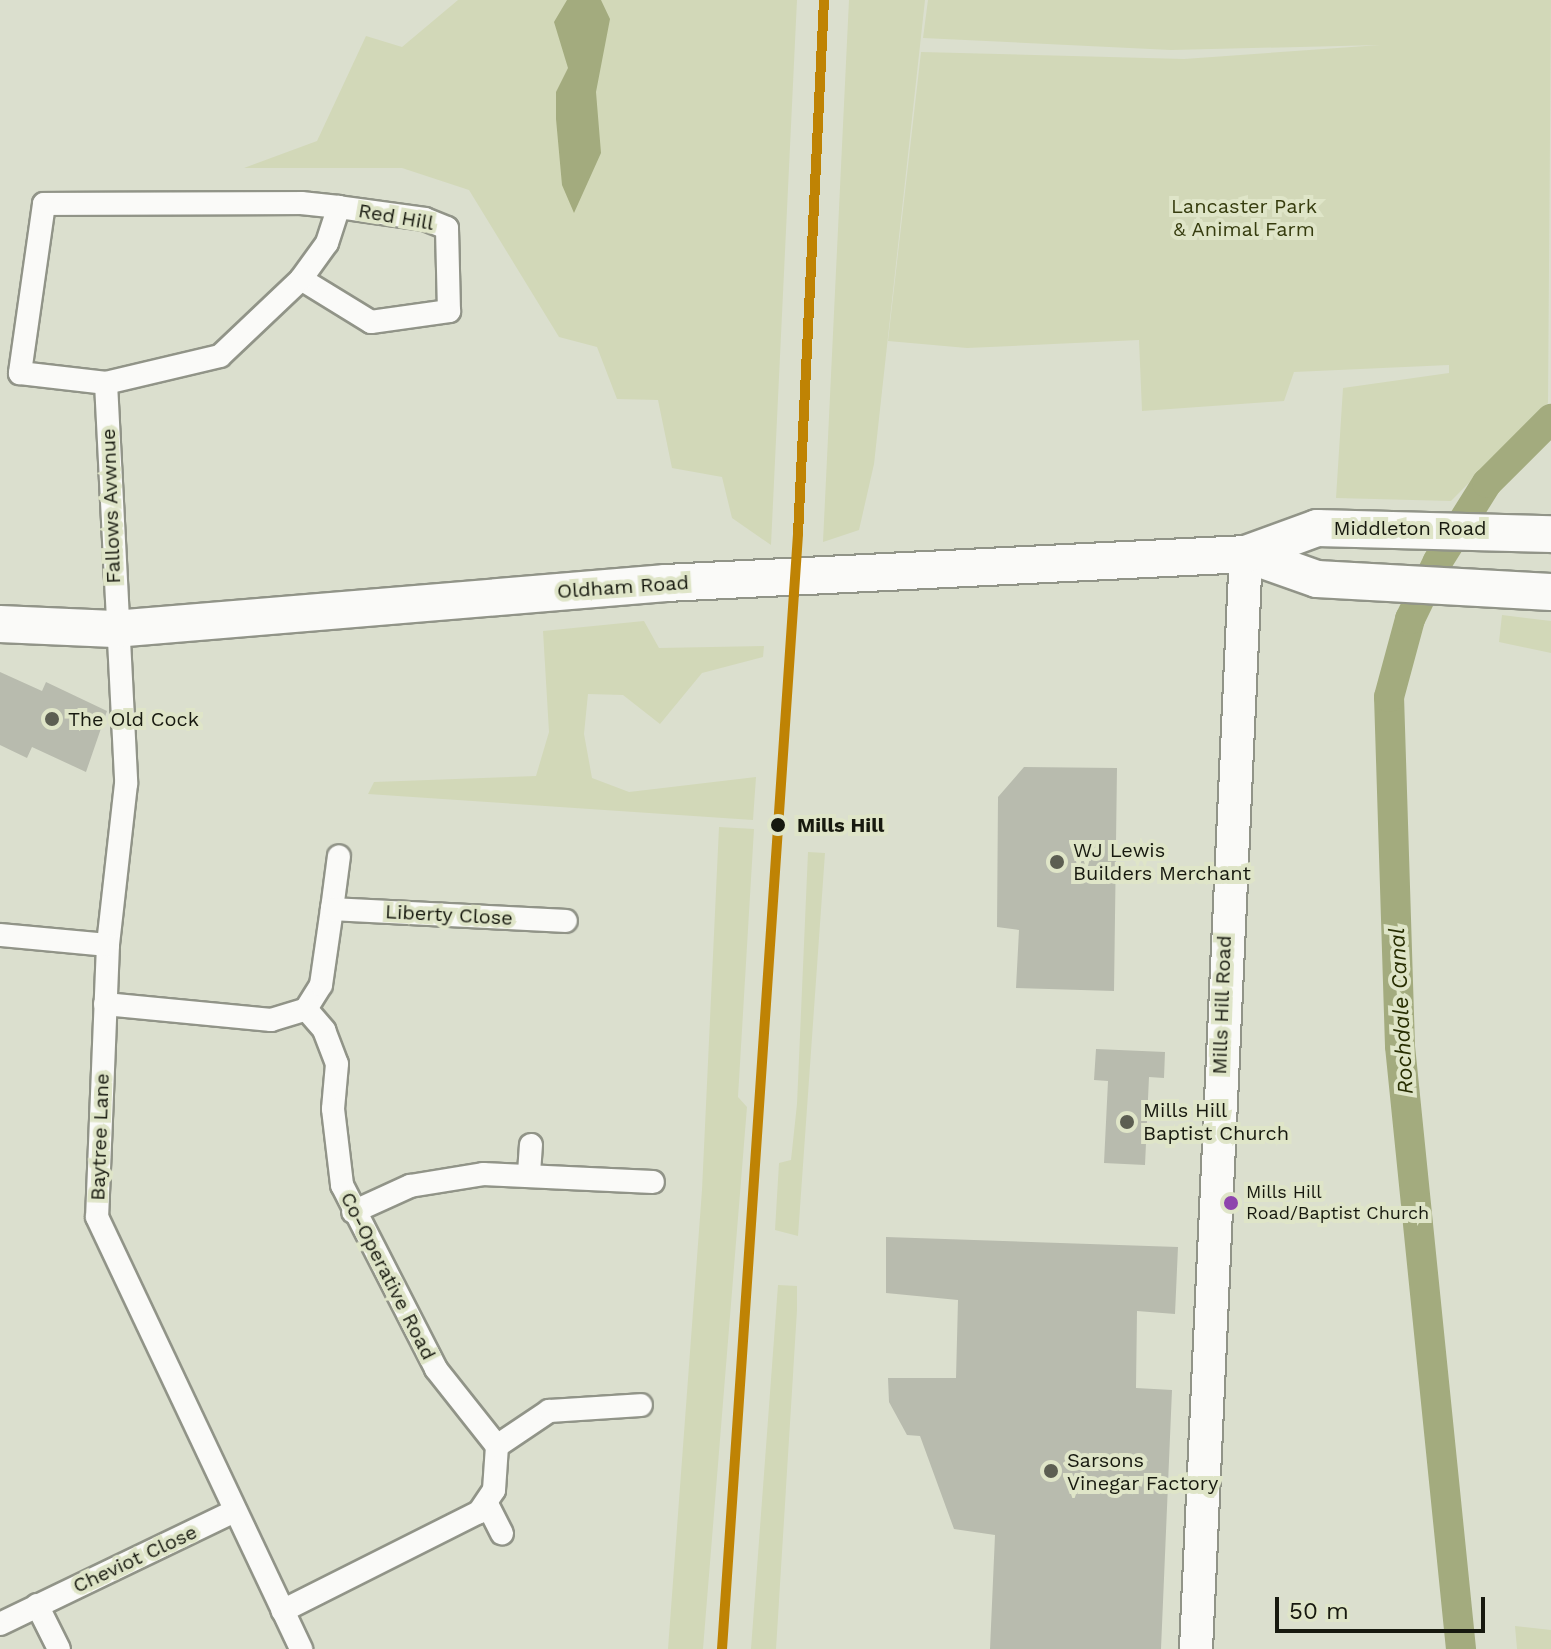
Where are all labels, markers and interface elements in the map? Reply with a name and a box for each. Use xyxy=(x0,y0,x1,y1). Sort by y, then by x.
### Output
park label: Lancaster Park & Animal Farm xyxy=(1171,194,1317,241)
street label: Red Hill xyxy=(356,199,436,235)
street label: Fallows Avwnue xyxy=(96,428,126,584)
street label: Middleton Road xyxy=(1333,516,1487,540)
street label: Oldham Road xyxy=(556,570,690,604)
place label: The Old Cock xyxy=(68,707,199,731)
marker: The Old Cock xyxy=(43,710,61,728)
marker: Mills Hill xyxy=(766,813,790,837)
place label: Mills Hill xyxy=(797,813,884,837)
place label: WJ Lewis Builders Merchant xyxy=(1073,838,1251,885)
marker: WJ Lewis Builders Merchant xyxy=(1048,853,1066,871)
street label: Liberty Close xyxy=(384,900,514,930)
water label: Rochdale Canal xyxy=(1383,927,1419,1095)
street label: Mills Hill Road xyxy=(1208,935,1236,1075)
street label: Baytree Lane xyxy=(86,1073,114,1201)
place label: Mills Hill Baptist Church xyxy=(1143,1098,1289,1145)
marker: Mills Hill Baptist Church xyxy=(1118,1113,1136,1131)
place label: Mills Hill Road/Baptist Church xyxy=(1246,1182,1429,1224)
street label: Co-Operative Road xyxy=(335,1188,441,1364)
marker: Mills Hill Road/Baptist Church xyxy=(1223,1195,1239,1211)
place label: Sarsons Vinegar Factory xyxy=(1067,1448,1219,1495)
marker: Sarsons Vinegar Factory xyxy=(1042,1462,1060,1480)
street label: Cheviot Close xyxy=(69,1520,201,1598)
scale bar xyxy=(1279,1581,1489,1631)
text: 50 m xyxy=(1289,1597,1349,1625)

